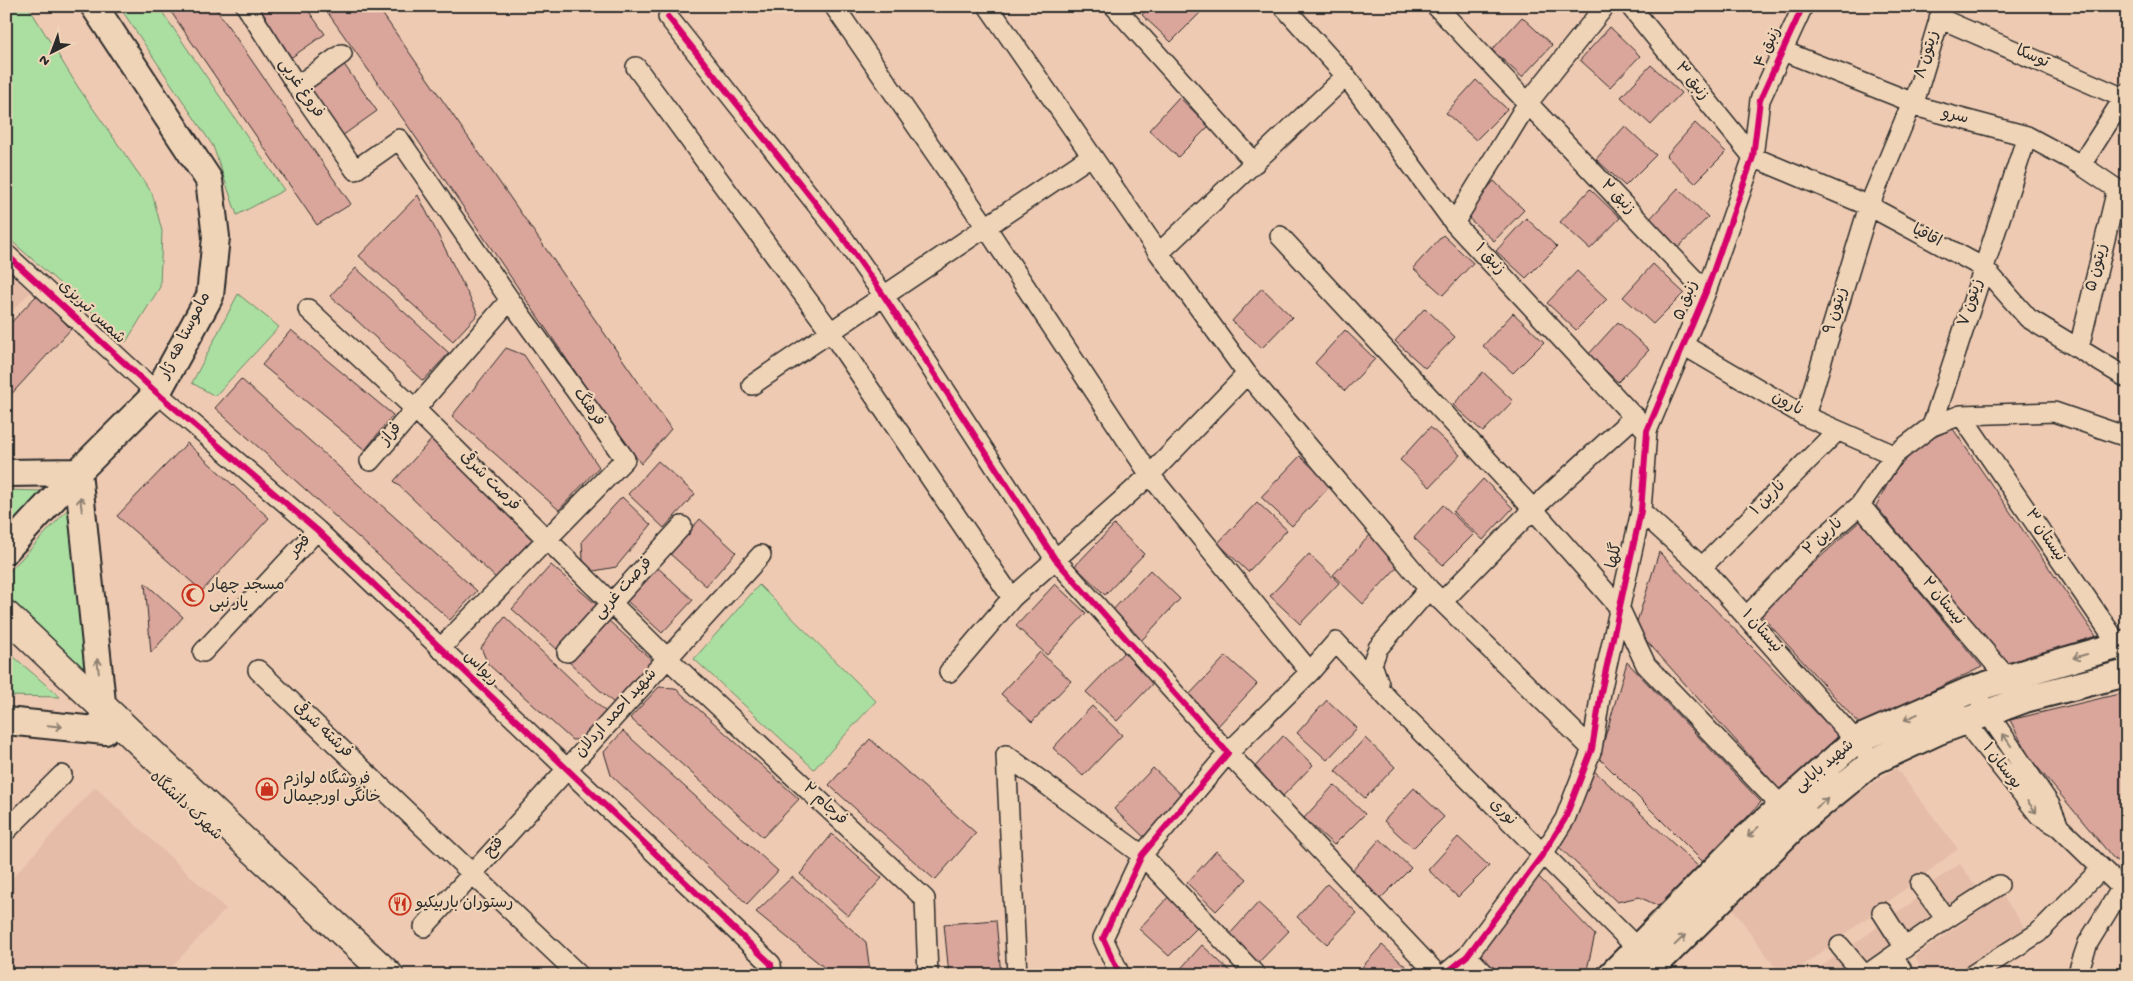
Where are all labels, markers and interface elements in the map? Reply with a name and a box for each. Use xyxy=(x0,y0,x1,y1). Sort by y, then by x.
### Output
street label: زنبق ۴ xyxy=(1752,25,1786,71)
north arrow xyxy=(28,28,78,78)
street label: زیتون ۸ xyxy=(1912,29,1944,81)
street label: توسکا xyxy=(2012,43,2052,74)
text: N xyxy=(36,50,54,69)
street label: فروغ غربی xyxy=(273,55,328,122)
street label: زنبق ۳ xyxy=(1670,59,1712,105)
street label: سرو xyxy=(1939,104,1970,130)
street label: زنبق ۲ xyxy=(1596,177,1638,219)
street label: اقاقیا xyxy=(1908,221,1944,253)
street label: زنبق ۱ xyxy=(1470,240,1508,280)
street label: زیتون ۵ xyxy=(2083,242,2113,294)
street label: شمس تبریزی xyxy=(53,277,129,349)
street label: زیتون ۷ xyxy=(1955,277,1989,329)
street label: زنبق ۵ xyxy=(1671,278,1703,324)
street label: زیتون ۹ xyxy=(1821,285,1853,337)
street label: ماموستا هه ژار xyxy=(155,289,216,384)
street label: فرهنگ xyxy=(568,383,611,431)
street label: نارون xyxy=(1768,388,1806,422)
street label: فراز xyxy=(376,420,407,452)
street label: فرصت شرقی xyxy=(455,445,526,516)
street label: نارین ۱ xyxy=(1748,478,1790,520)
one-way arrow xyxy=(76,496,86,512)
street label: نیستان ۳ xyxy=(2020,506,2068,566)
street label: نارین ۲ xyxy=(1800,515,1848,561)
street label: فجر xyxy=(285,532,316,564)
street label: گلها xyxy=(1601,541,1628,571)
street label: فرصت غربی xyxy=(591,554,657,624)
street label: نیستان ۲ xyxy=(1916,574,1968,630)
place label: مسجد چهار یار نبی xyxy=(207,577,285,614)
mosque icon: مسجد چهار یار نبی xyxy=(181,583,205,607)
street label: نیستان ۱ xyxy=(1737,606,1785,658)
street label: ریواس xyxy=(459,648,501,690)
one-way arrow xyxy=(2072,651,2088,661)
one-way arrow xyxy=(93,658,103,674)
street label: شهید احمد اردلان xyxy=(572,666,662,762)
street label: فرشته شرقی xyxy=(288,696,358,763)
one-way arrow xyxy=(1904,712,1919,722)
one-way arrow xyxy=(46,721,62,731)
one-way arrow xyxy=(2002,734,2012,748)
street label: شهید بابایی xyxy=(1791,737,1859,797)
street label: بوستان ۱ xyxy=(1977,740,2025,794)
street label: شهرک دانشگاه xyxy=(145,766,228,846)
place label: فروشگاه لوازم خانگی اورجیمال xyxy=(283,768,381,808)
shop icon: فروشگاه لوازم خانگی اورجیمال xyxy=(255,777,279,801)
street label: فرجام ۲ xyxy=(798,780,850,830)
street label: نوری xyxy=(1484,795,1520,831)
one-way arrow xyxy=(1815,797,1828,809)
one-way arrow xyxy=(2027,800,2038,813)
one-way arrow xyxy=(1746,826,1759,838)
street label: فتح xyxy=(481,834,509,862)
restaurant icon: رستوران باربیکیو xyxy=(388,892,412,916)
place label: رستوران باربیکیو xyxy=(414,895,513,914)
one-way arrow xyxy=(1674,934,1686,946)

